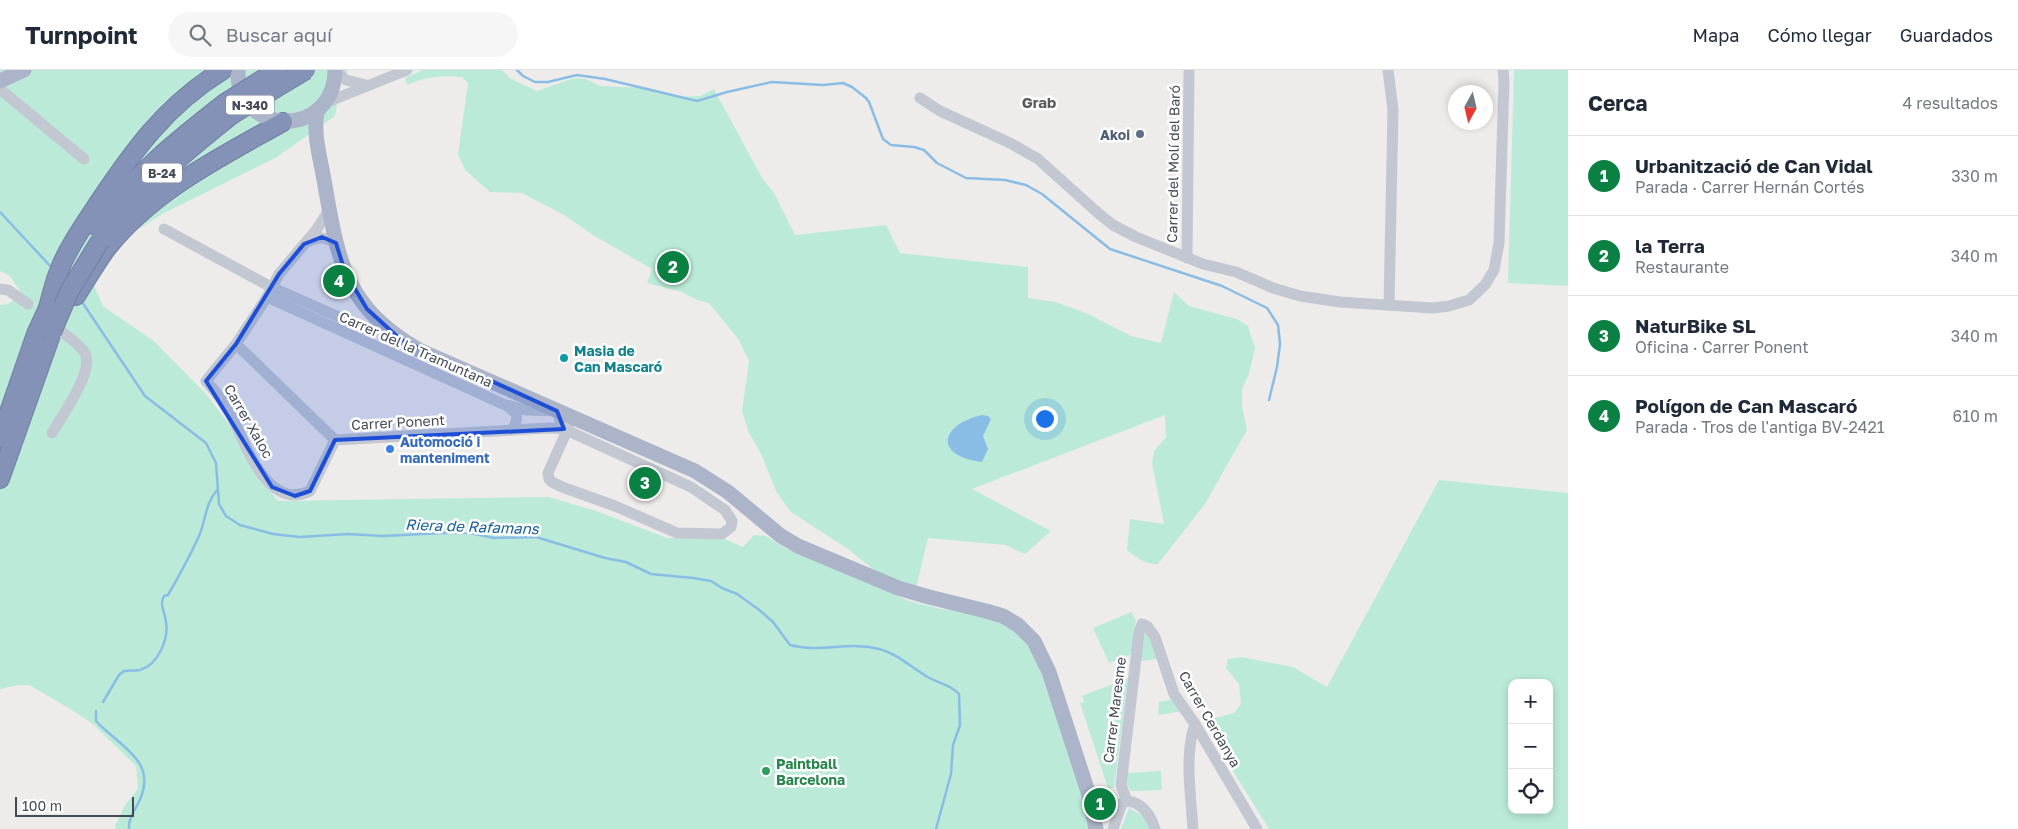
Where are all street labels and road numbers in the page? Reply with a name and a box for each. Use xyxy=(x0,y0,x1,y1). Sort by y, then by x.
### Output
street label: Carrer del Molí del Baró xyxy=(1163,85,1183,243)
road number: N-340 xyxy=(226,96,274,114)
road number: B-24 xyxy=(142,164,182,182)
street label: Carrer del la Tramuntana xyxy=(337,307,495,391)
street label: Carrer Xaloc xyxy=(221,381,277,461)
street label: Carrer Ponent xyxy=(351,411,445,433)
street label: Carrer Maresme xyxy=(1099,656,1129,764)
street label: Carrer Cerdanya xyxy=(1176,668,1244,770)

